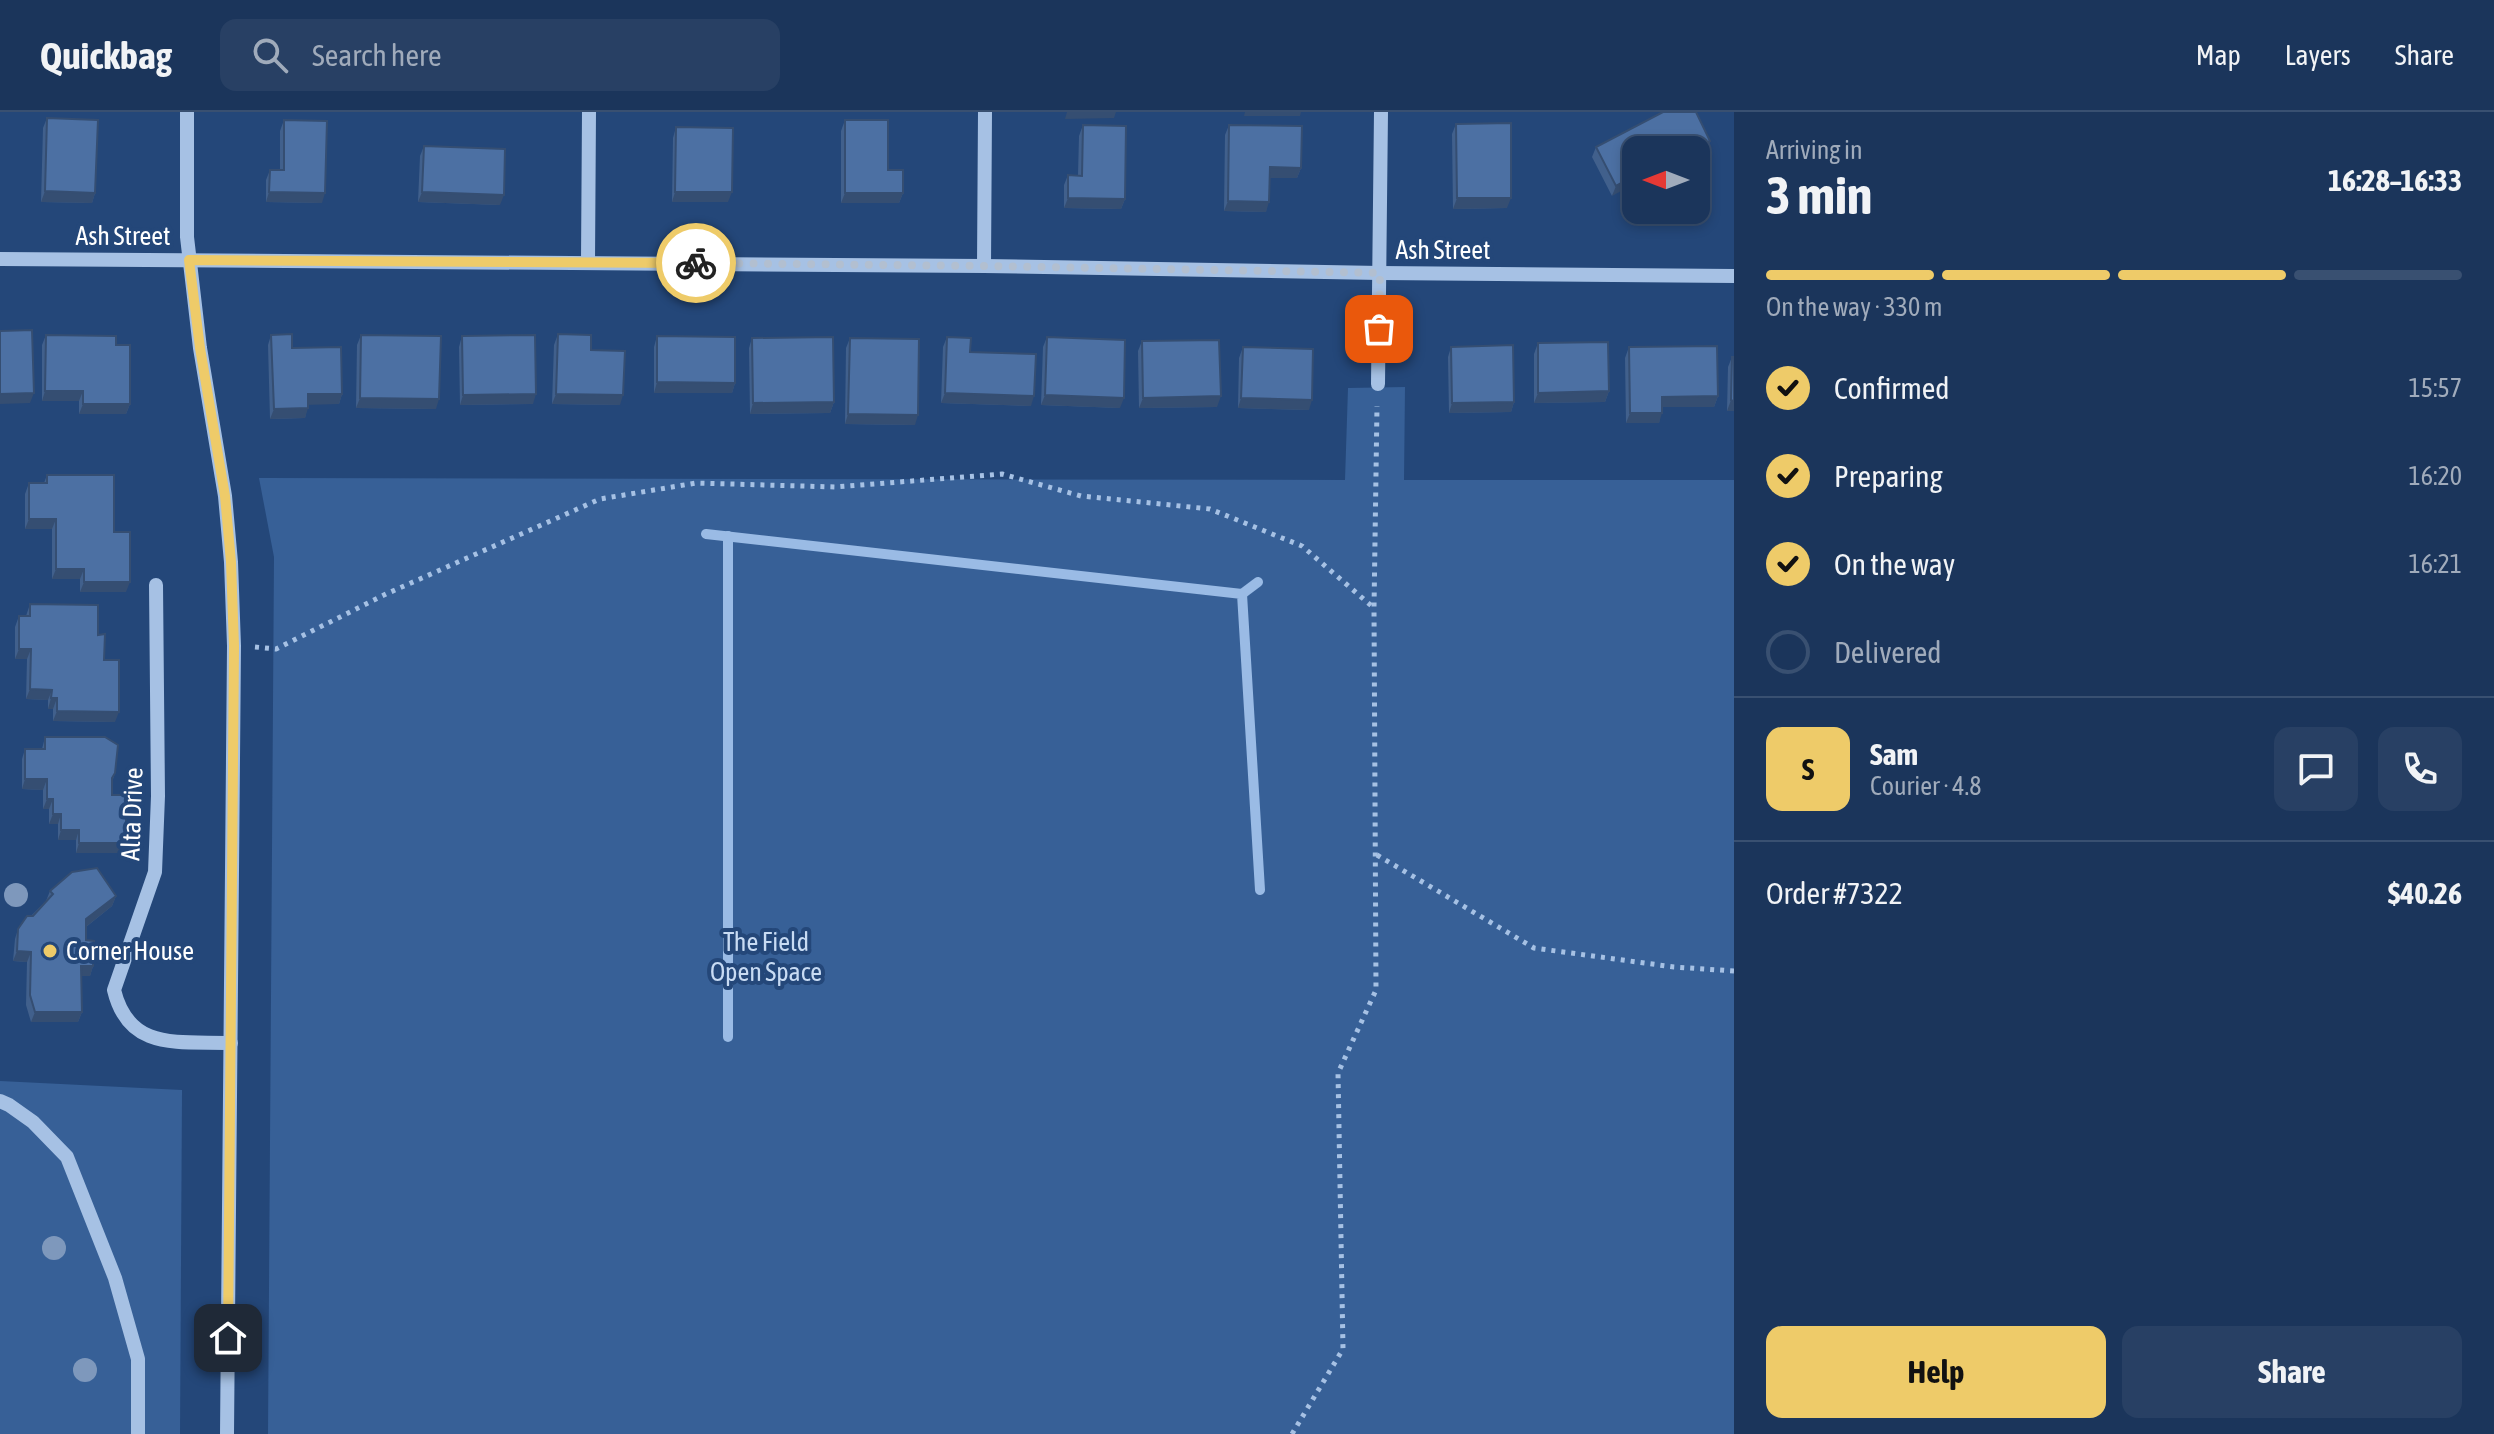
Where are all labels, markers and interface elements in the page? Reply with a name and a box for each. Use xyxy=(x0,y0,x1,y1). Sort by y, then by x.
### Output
search box xyxy=(220,19,780,91)
icon: search xyxy=(248,33,292,77)
text: Quickbag xyxy=(40,34,172,77)
text: Search here xyxy=(312,38,442,72)
text: Map xyxy=(2196,39,2241,71)
text: Layers xyxy=(2285,39,2351,71)
text: Share xyxy=(2395,39,2454,71)
text: Arriving in xyxy=(1766,135,1863,165)
north arrow xyxy=(1622,136,1710,224)
map controls xyxy=(1622,136,1710,224)
text: 16:28–16:33 xyxy=(2328,163,2462,197)
text: 3 min xyxy=(1766,165,1872,225)
street label: Ash Street xyxy=(75,221,171,251)
courier xyxy=(656,223,736,303)
street label: Ash Street xyxy=(1395,235,1491,265)
icon: bike xyxy=(674,241,718,285)
text: On the way · 330 m xyxy=(1766,292,1943,322)
pin xyxy=(1345,295,1413,363)
icon: bag xyxy=(1357,307,1401,351)
icon: check xyxy=(1766,366,1810,410)
text: Confirmed xyxy=(1834,371,1949,405)
text: 15:57 xyxy=(2408,373,2462,403)
icon: check xyxy=(1766,454,1810,498)
text: Preparing xyxy=(1834,459,1943,493)
text: 16:20 xyxy=(2408,461,2462,491)
icon: check xyxy=(1766,542,1810,586)
text: On the way xyxy=(1834,547,1955,581)
text: 16:21 xyxy=(2408,549,2462,579)
text: Delivered xyxy=(1834,635,1942,669)
button: chat xyxy=(2274,727,2358,811)
button: phone xyxy=(2378,727,2462,811)
text: Sam xyxy=(1870,737,1918,771)
text: S xyxy=(1802,752,1814,786)
street label: Alta Drive xyxy=(115,767,149,861)
text: Courier · 4.8 xyxy=(1870,771,1981,801)
text: Order #7322 xyxy=(1766,876,1903,910)
text: $40.26 xyxy=(2388,876,2462,910)
park label: The Field Open Space xyxy=(710,927,822,987)
place label: Corner House xyxy=(66,936,194,966)
marker: Corner House xyxy=(41,942,59,960)
pin xyxy=(194,1304,262,1372)
icon: home xyxy=(206,1316,250,1360)
button: Help xyxy=(1766,1326,2106,1418)
button: Share xyxy=(2122,1326,2462,1418)

